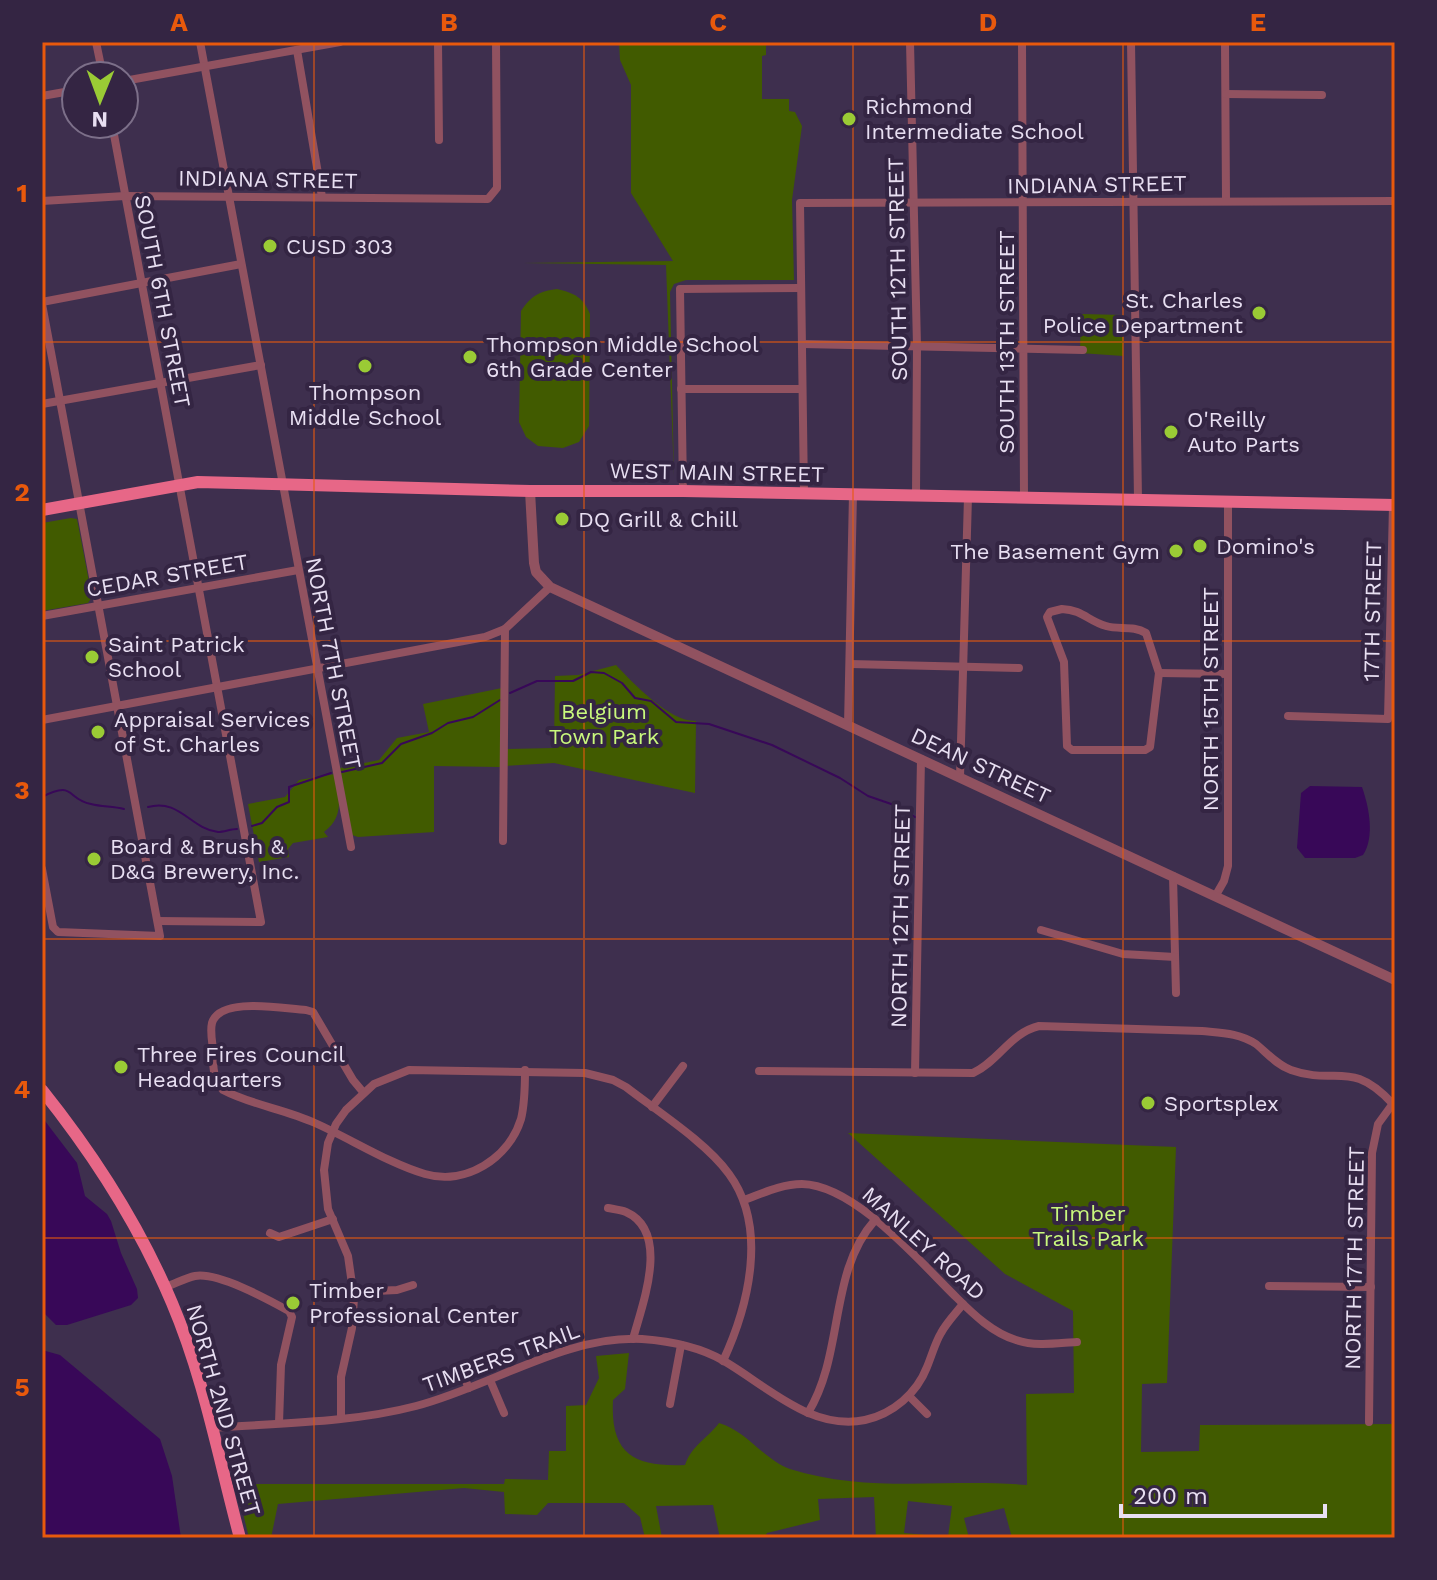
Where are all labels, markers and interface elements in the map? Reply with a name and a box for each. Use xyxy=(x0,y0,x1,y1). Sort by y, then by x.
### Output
text: A xyxy=(170,7,188,37)
text: B xyxy=(440,7,458,37)
text: C xyxy=(709,7,727,37)
text: D xyxy=(979,7,997,37)
text: E xyxy=(1250,7,1266,37)
north arrow xyxy=(60,60,140,140)
place label: Richmond Intermediate School xyxy=(865,94,1084,144)
text: N xyxy=(91,107,108,132)
marker: Richmond Intermediate School xyxy=(840,110,858,128)
street label: SOUTH 12TH STREET xyxy=(883,157,912,381)
street label: INDIANA STREET xyxy=(178,165,358,194)
street label: INDIANA STREET xyxy=(1007,170,1187,199)
text: 1 xyxy=(16,178,28,208)
street label: SOUTH 6TH STREET xyxy=(130,193,195,410)
street label: SOUTH 13TH STREET xyxy=(994,230,1019,454)
place label: CUSD 303 xyxy=(286,234,393,259)
marker: CUSD 303 xyxy=(261,237,279,255)
place label: St. Charles Police Department xyxy=(1043,288,1243,338)
marker: St. Charles Police Department xyxy=(1250,304,1268,322)
place label: Thompson Middle School 6th Grade Center xyxy=(486,332,759,382)
marker: Thompson Middle School 6th Grade Center xyxy=(461,348,479,366)
marker: Thompson Middle School xyxy=(356,357,374,375)
place label: Thompson Middle School xyxy=(289,380,441,430)
place label: O'Reilly Auto Parts xyxy=(1187,407,1300,457)
marker: O'Reilly Auto Parts xyxy=(1162,423,1180,441)
street label: WEST MAIN STREET xyxy=(609,458,825,487)
text: 2 xyxy=(14,477,30,507)
place label: DQ Grill & Chill xyxy=(578,507,738,532)
marker: DQ Grill & Chill xyxy=(553,510,571,528)
place label: Domino's xyxy=(1216,534,1315,559)
marker: Domino's xyxy=(1191,537,1209,555)
place label: The Basement Gym xyxy=(950,539,1160,564)
street label: 17TH STREET xyxy=(1359,541,1386,682)
marker: The Basement Gym xyxy=(1167,542,1185,560)
street label: CEDAR STREET xyxy=(84,549,250,602)
street label: NORTH 7TH STREET xyxy=(301,555,366,771)
street label: NORTH 15TH STREET xyxy=(1198,587,1223,811)
place label: Saint Patrick School xyxy=(108,632,245,682)
marker: Saint Patrick School xyxy=(83,648,101,666)
park label: Belgium Town Park xyxy=(549,699,659,749)
place label: Appraisal Services of St. Charles xyxy=(114,707,310,757)
street label: DEAN STREET xyxy=(907,722,1054,809)
marker: Appraisal Services of St. Charles xyxy=(89,723,107,741)
text: 3 xyxy=(14,775,30,805)
street label: NORTH 12TH STREET xyxy=(886,804,915,1028)
place label: Board & Brush & D&G Brewery, Inc. xyxy=(110,834,299,884)
marker: Board & Brush & D&G Brewery, Inc. xyxy=(85,850,103,868)
place label: Three Fires Council Headquarters xyxy=(137,1042,345,1092)
marker: Three Fires Council Headquarters xyxy=(112,1058,130,1076)
text: 4 xyxy=(14,1074,31,1104)
place label: Sportsplex xyxy=(1164,1091,1279,1116)
marker: Sportsplex xyxy=(1139,1094,1157,1112)
street label: NORTH 17TH STREET xyxy=(1340,1146,1369,1370)
street label: MANLEY ROAD xyxy=(857,1182,990,1305)
park label: Timber Trails Park xyxy=(1032,1201,1144,1251)
place label: Timber Professional Center xyxy=(309,1278,519,1328)
marker: Timber Professional Center xyxy=(284,1294,302,1312)
street label: NORTH 2ND STREET xyxy=(181,1302,266,1519)
street label: TIMBERS TRAIL xyxy=(419,1318,583,1397)
text: 5 xyxy=(14,1372,30,1402)
scale bar xyxy=(1121,1468,1325,1518)
text: 200 m xyxy=(1133,1482,1208,1510)

